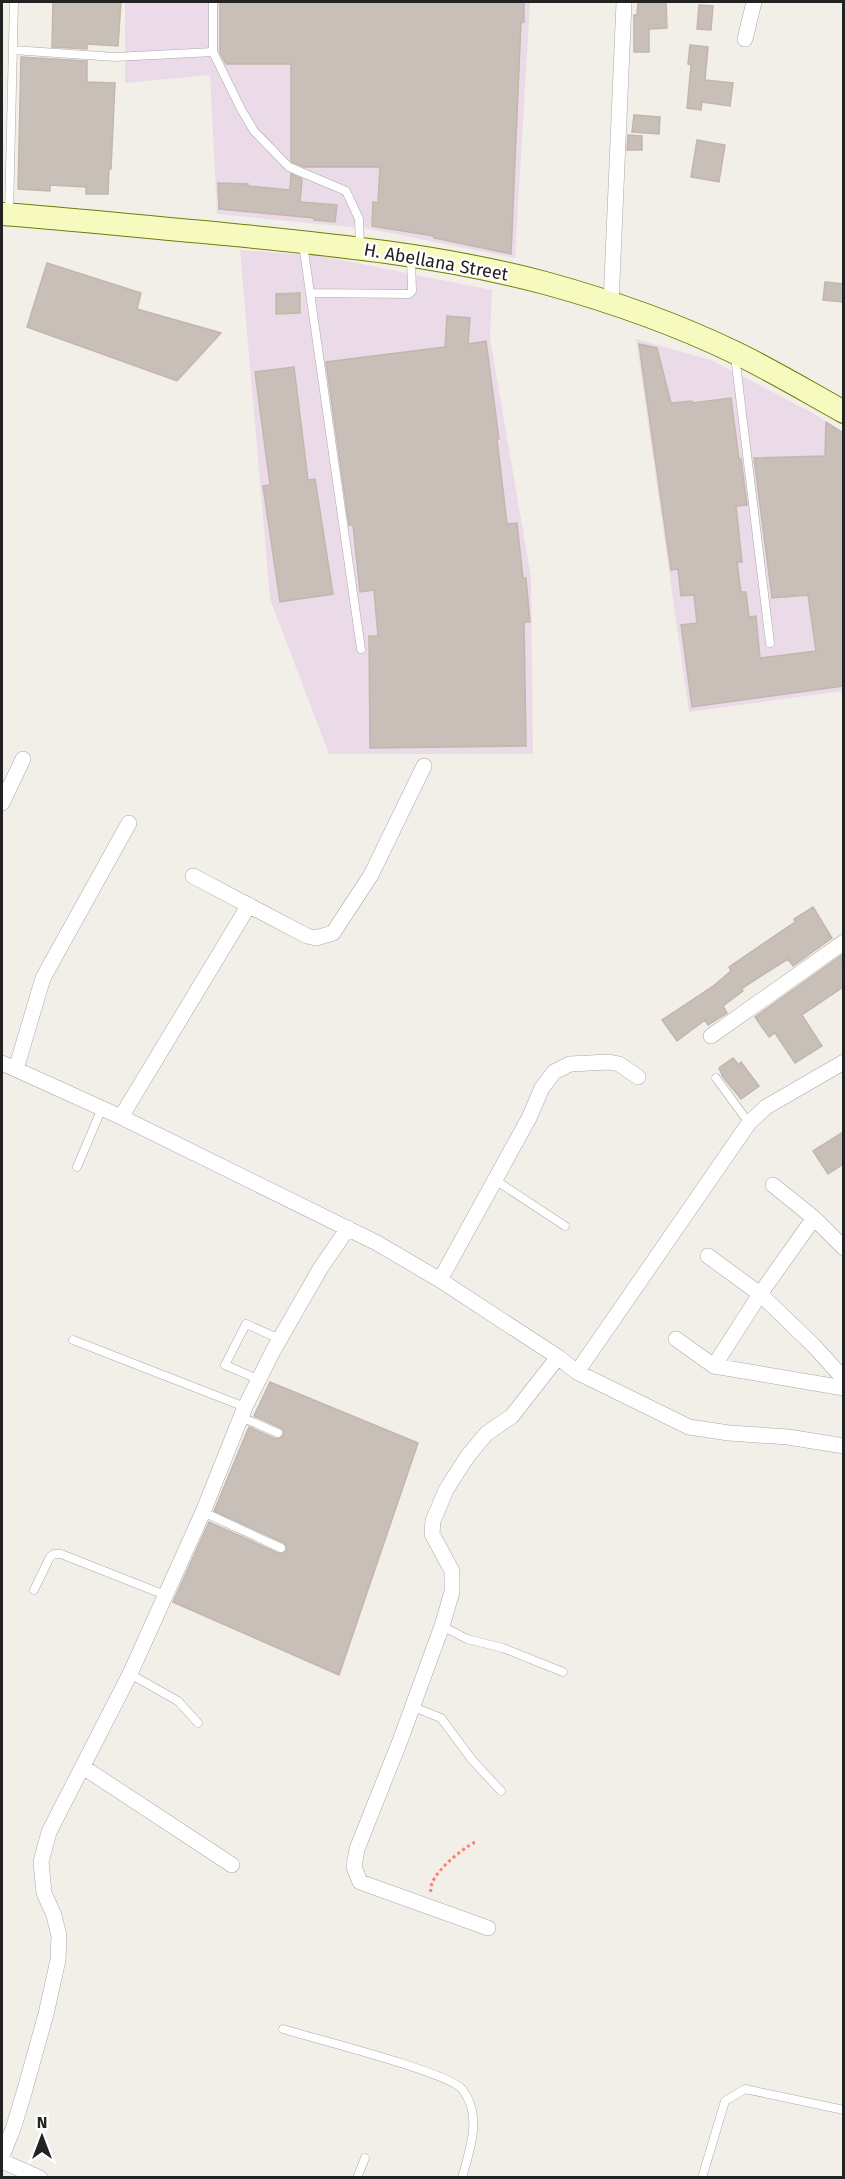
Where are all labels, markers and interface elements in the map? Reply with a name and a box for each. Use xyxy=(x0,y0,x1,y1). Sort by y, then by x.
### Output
street label: H. Abellana Street xyxy=(362,238,510,286)
north arrow xyxy=(12,2107,72,2167)
text: N xyxy=(37,2113,47,2132)

